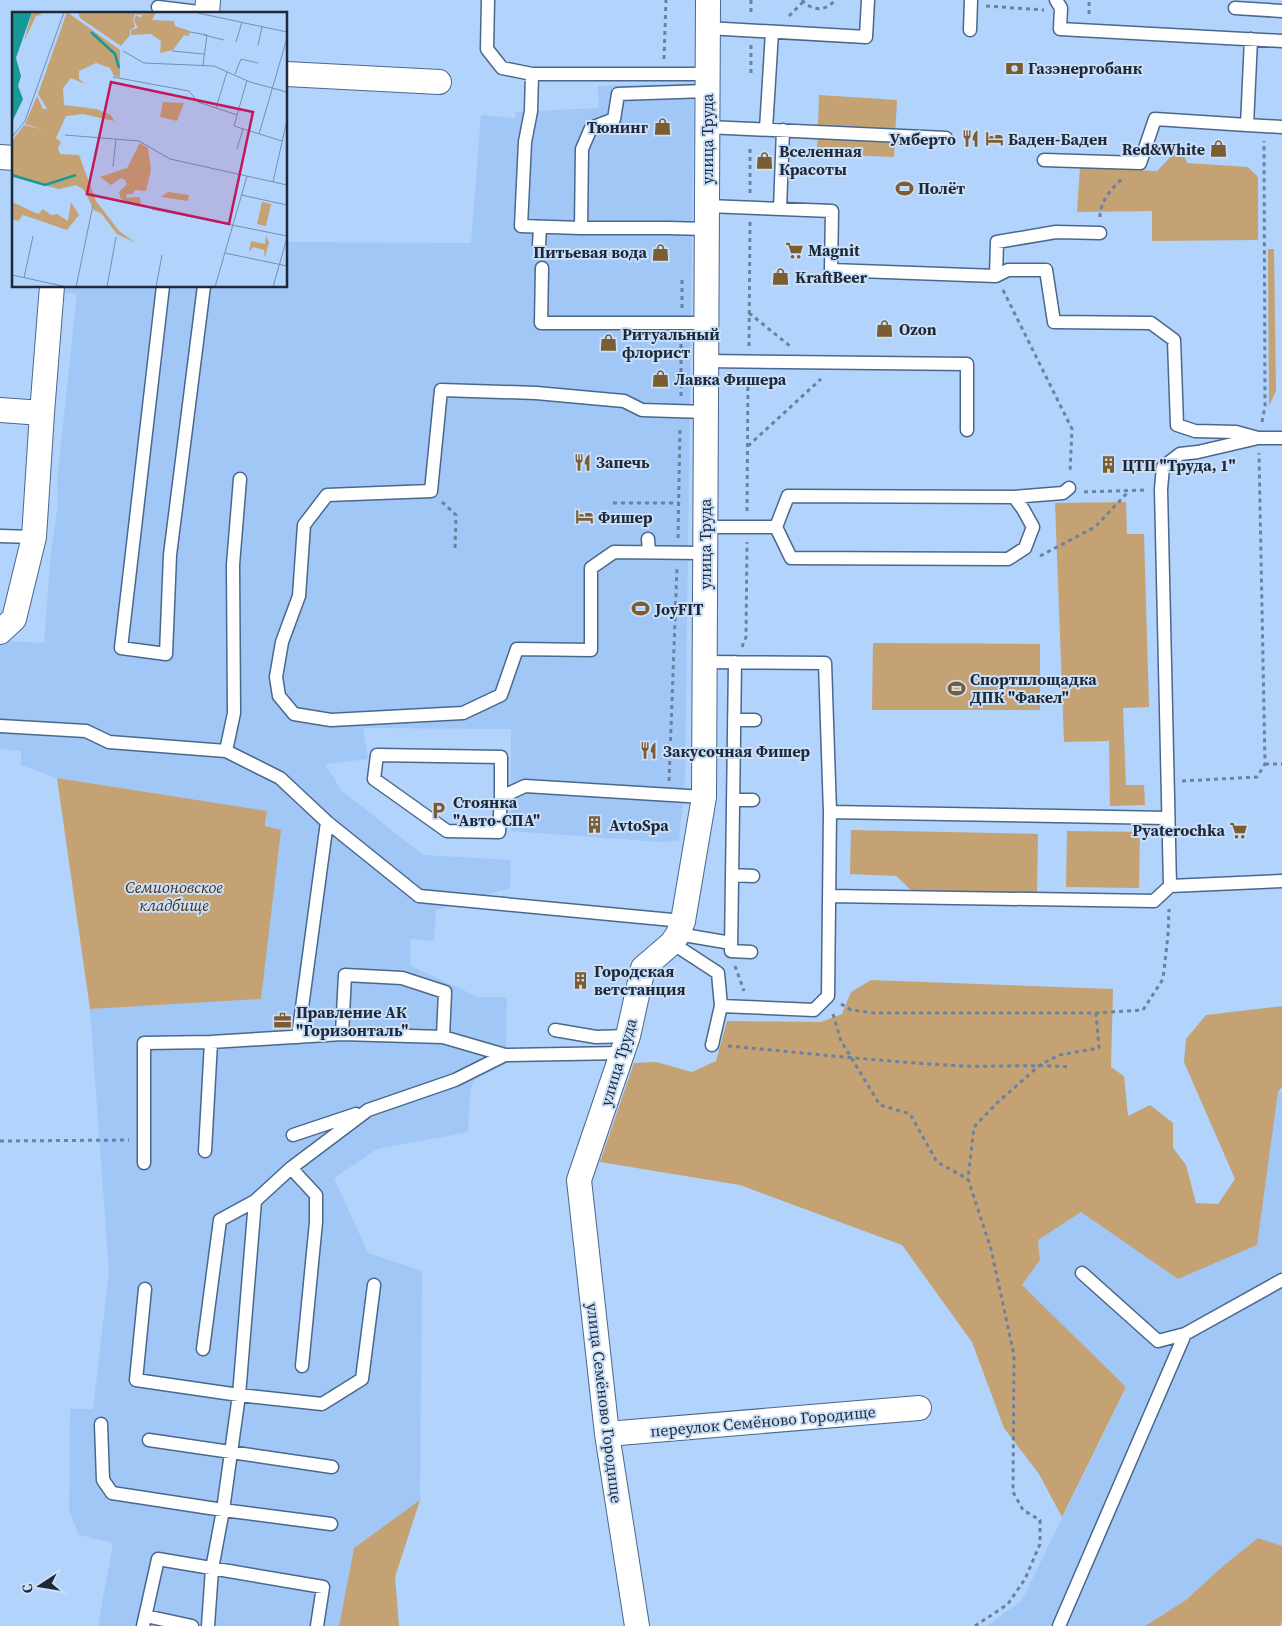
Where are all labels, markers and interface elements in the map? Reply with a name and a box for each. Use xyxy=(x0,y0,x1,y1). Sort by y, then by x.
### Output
inset map xyxy=(12,12,288,288)
place label: Газэнергобанк xyxy=(1028,57,1143,79)
bank icon: Газэнергобанк xyxy=(1004,58,1024,78)
street label: улица Труда xyxy=(696,93,718,184)
place label: Тюнинг xyxy=(587,116,649,138)
shop icon: Тюнинг xyxy=(652,117,672,137)
place label: Умберто xyxy=(890,128,956,150)
place label: Баден-Баден xyxy=(1008,128,1108,150)
restaurant icon: Умберто xyxy=(960,129,980,149)
hotel icon: Баден-Баден xyxy=(984,129,1004,149)
place label: Red&White xyxy=(1122,138,1205,160)
shop icon: Red&White xyxy=(1209,139,1229,159)
place label: Вселенная Красоты xyxy=(779,140,862,180)
shop icon: Вселенная Красоты xyxy=(755,150,775,170)
place label: Полёт xyxy=(918,177,965,199)
sports icon: Полёт xyxy=(894,178,914,198)
place label: Magnit xyxy=(808,239,860,261)
supermarket icon: Magnit xyxy=(784,240,804,260)
place label: Питьевая вода xyxy=(533,241,647,263)
shop icon: Питьевая вода xyxy=(651,242,671,262)
place label: KraftBeer xyxy=(795,266,868,288)
shop icon: KraftBeer xyxy=(771,267,791,287)
place label: Ozon xyxy=(899,318,937,340)
shop icon: Ozon xyxy=(875,319,895,339)
place label: Ритуальный флорист xyxy=(622,323,720,363)
shop icon: Ритуальный флорист xyxy=(598,333,618,353)
place label: Лавка Фишера xyxy=(674,368,787,390)
shop icon: Лавка Фишера xyxy=(650,369,670,389)
place label: Запечь xyxy=(596,451,650,473)
restaurant icon: Запечь xyxy=(572,452,592,472)
place label: ЦТП "Труда, 1" xyxy=(1122,454,1236,476)
building icon: ЦТП "Труда, 1" xyxy=(1098,455,1118,475)
street label: улица Труда xyxy=(694,498,716,589)
place label: Фишер xyxy=(598,506,653,528)
hotel icon: Фишер xyxy=(574,507,594,527)
place label: JoyFIT xyxy=(654,598,703,620)
sports icon: JoyFIT xyxy=(631,599,651,619)
place label: Спортплощадка ДПК "Факел" xyxy=(970,668,1097,708)
sports icon: Спортплощадка ДПК "Факел" xyxy=(946,678,966,698)
place label: Закусочная Фишер xyxy=(663,740,810,762)
restaurant icon: Закусочная Фишер xyxy=(639,741,659,761)
place label: Стоянка "Авто-СПА" xyxy=(453,791,540,831)
parking icon: Стоянка "Авто-СПА" xyxy=(429,801,449,821)
place label: AvtoSpa xyxy=(609,814,669,836)
building icon: AvtoSpa xyxy=(585,815,605,835)
place label: Pyaterochka xyxy=(1132,819,1225,841)
supermarket icon: Pyaterochka xyxy=(1229,820,1249,840)
park label: Семионовское кладбище xyxy=(125,876,223,916)
place label: Городская ветстанция xyxy=(594,960,686,1000)
building icon: Городская ветстанция xyxy=(570,970,590,990)
place label: Правление АК "Горизонталь" xyxy=(296,1001,408,1041)
office icon: Правление АК "Горизонталь" xyxy=(272,1011,292,1031)
street label: улица Труда xyxy=(594,1015,642,1109)
street label: улица Семёново Городище xyxy=(582,1301,628,1505)
street label: переулок Семёново Городище xyxy=(649,1400,877,1442)
north arrow xyxy=(15,1561,65,1611)
text: С xyxy=(17,1582,38,1595)

